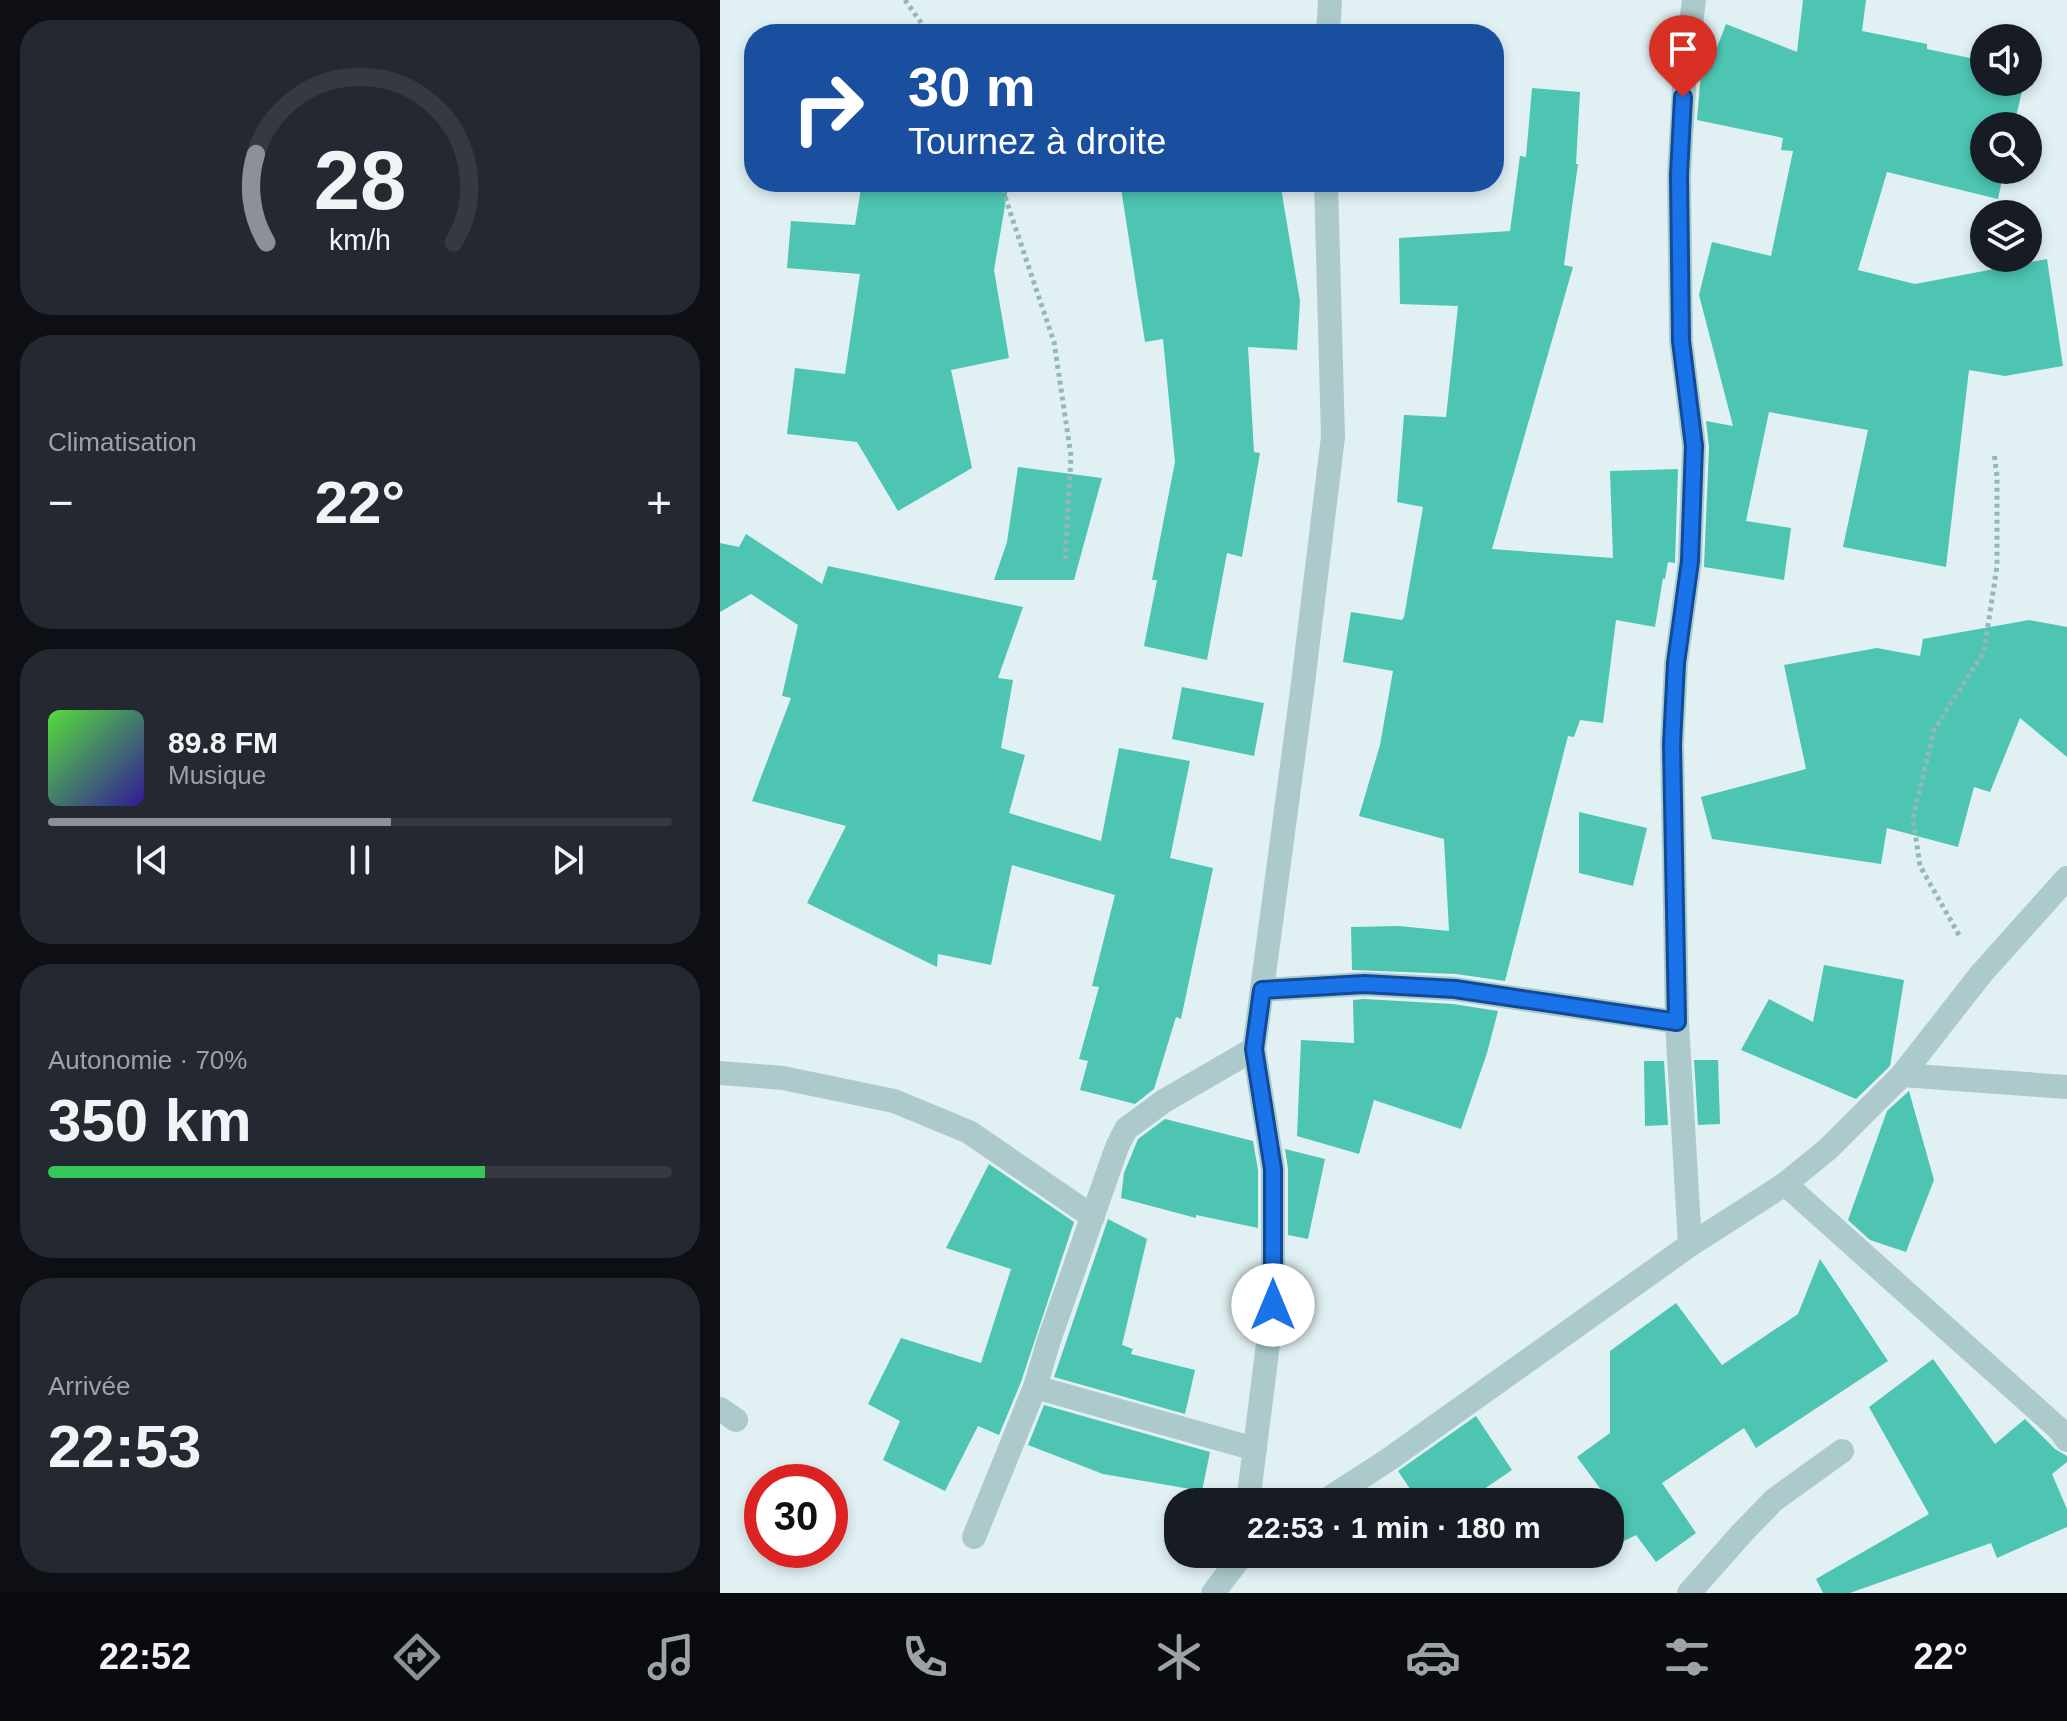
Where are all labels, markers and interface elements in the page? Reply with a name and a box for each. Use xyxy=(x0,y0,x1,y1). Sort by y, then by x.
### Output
pin xyxy=(1649,15,1717,97)
map controls xyxy=(1970,24,2042,272)
button: sound xyxy=(1970,24,2042,96)
icon: arrive xyxy=(1661,27,1705,71)
text: 30 m xyxy=(908,55,1036,118)
icon: right xyxy=(776,56,880,160)
button: search xyxy=(1970,112,2042,184)
text: Tournez à droite xyxy=(908,121,1166,162)
text: 28 xyxy=(314,134,406,227)
button: layers xyxy=(1970,200,2042,272)
text: km/h xyxy=(329,224,391,256)
text: Climatisation xyxy=(48,427,197,457)
text: 22° xyxy=(315,469,405,536)
text: − xyxy=(48,478,74,527)
text: + xyxy=(646,478,672,527)
text: 89.8 FM xyxy=(168,726,278,759)
text: Musique xyxy=(168,760,266,790)
icon: previous xyxy=(130,838,174,882)
icon: pause xyxy=(338,838,382,882)
icon: next xyxy=(546,838,590,882)
text: Autonomie · 70% xyxy=(48,1045,247,1075)
text: 350 km xyxy=(48,1087,252,1154)
position arrow xyxy=(1231,1263,1315,1347)
text: Arrivée xyxy=(48,1371,130,1401)
text: 22:53 xyxy=(48,1413,201,1480)
speed limit sign: 30 xyxy=(744,1464,848,1568)
text: 22:53 · 1 min · 180 m xyxy=(1247,1511,1541,1544)
icon: directions xyxy=(389,1629,445,1685)
icon: music xyxy=(643,1629,699,1685)
icon: phone xyxy=(897,1629,953,1685)
icon: climate xyxy=(1151,1629,1207,1685)
icon: car xyxy=(1405,1629,1461,1685)
icon: filters xyxy=(1659,1629,1715,1685)
text: 22:52 xyxy=(99,1636,191,1677)
text: 22° xyxy=(1913,1636,1968,1677)

